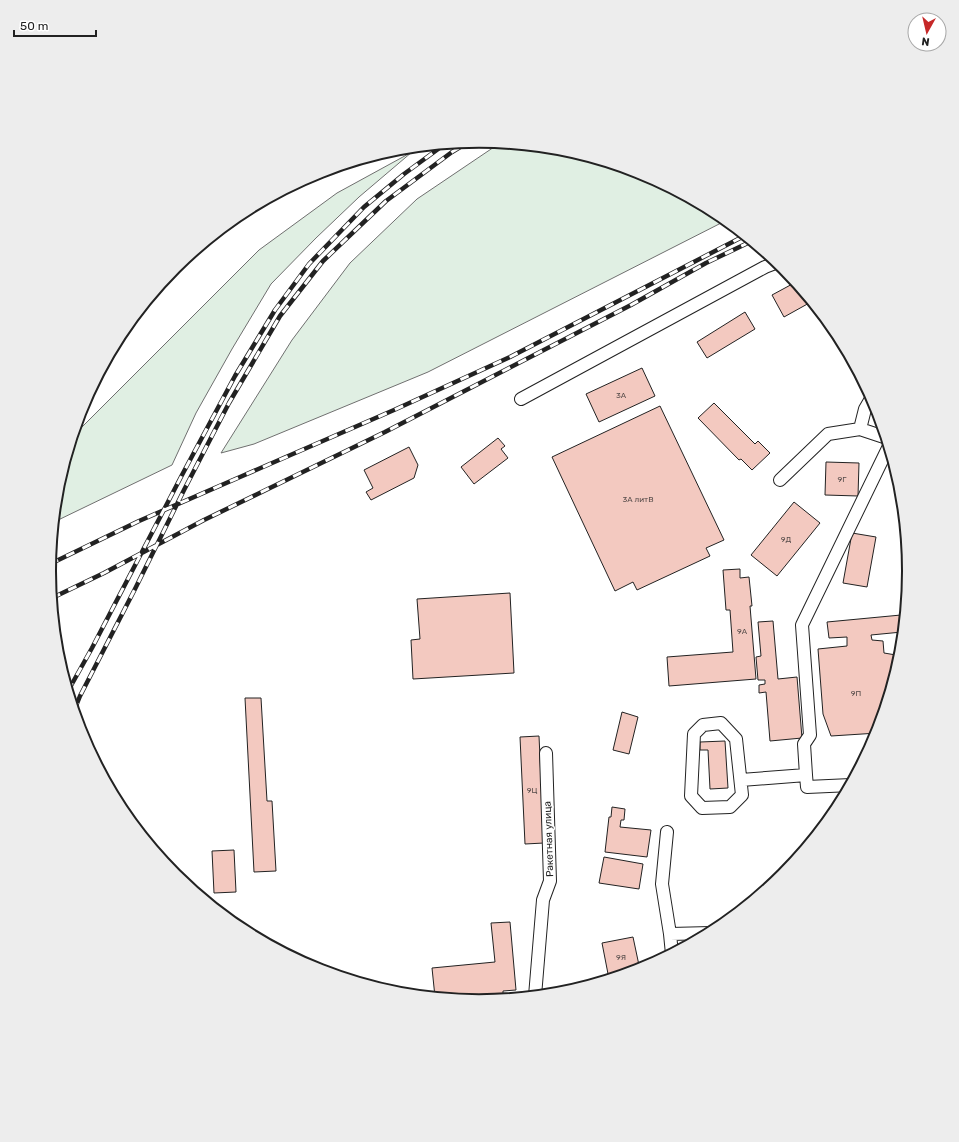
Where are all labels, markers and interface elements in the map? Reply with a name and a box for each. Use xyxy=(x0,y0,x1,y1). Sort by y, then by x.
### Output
scale bar xyxy=(14,12,96,38)
north arrow xyxy=(907,12,947,52)
text: 50 m xyxy=(20,19,48,33)
text: N xyxy=(921,34,931,48)
house number: 3А xyxy=(616,391,627,400)
house number: 9Г xyxy=(838,475,847,484)
house number: 3А литВ xyxy=(622,495,654,504)
house number: 9Д xyxy=(781,535,792,544)
house number: 9А xyxy=(737,627,748,636)
house number: 9П xyxy=(851,689,862,698)
house number: 9Ц xyxy=(527,786,537,795)
street label: Ракетная улица xyxy=(542,801,556,877)
house number: 9Я xyxy=(616,953,626,962)

